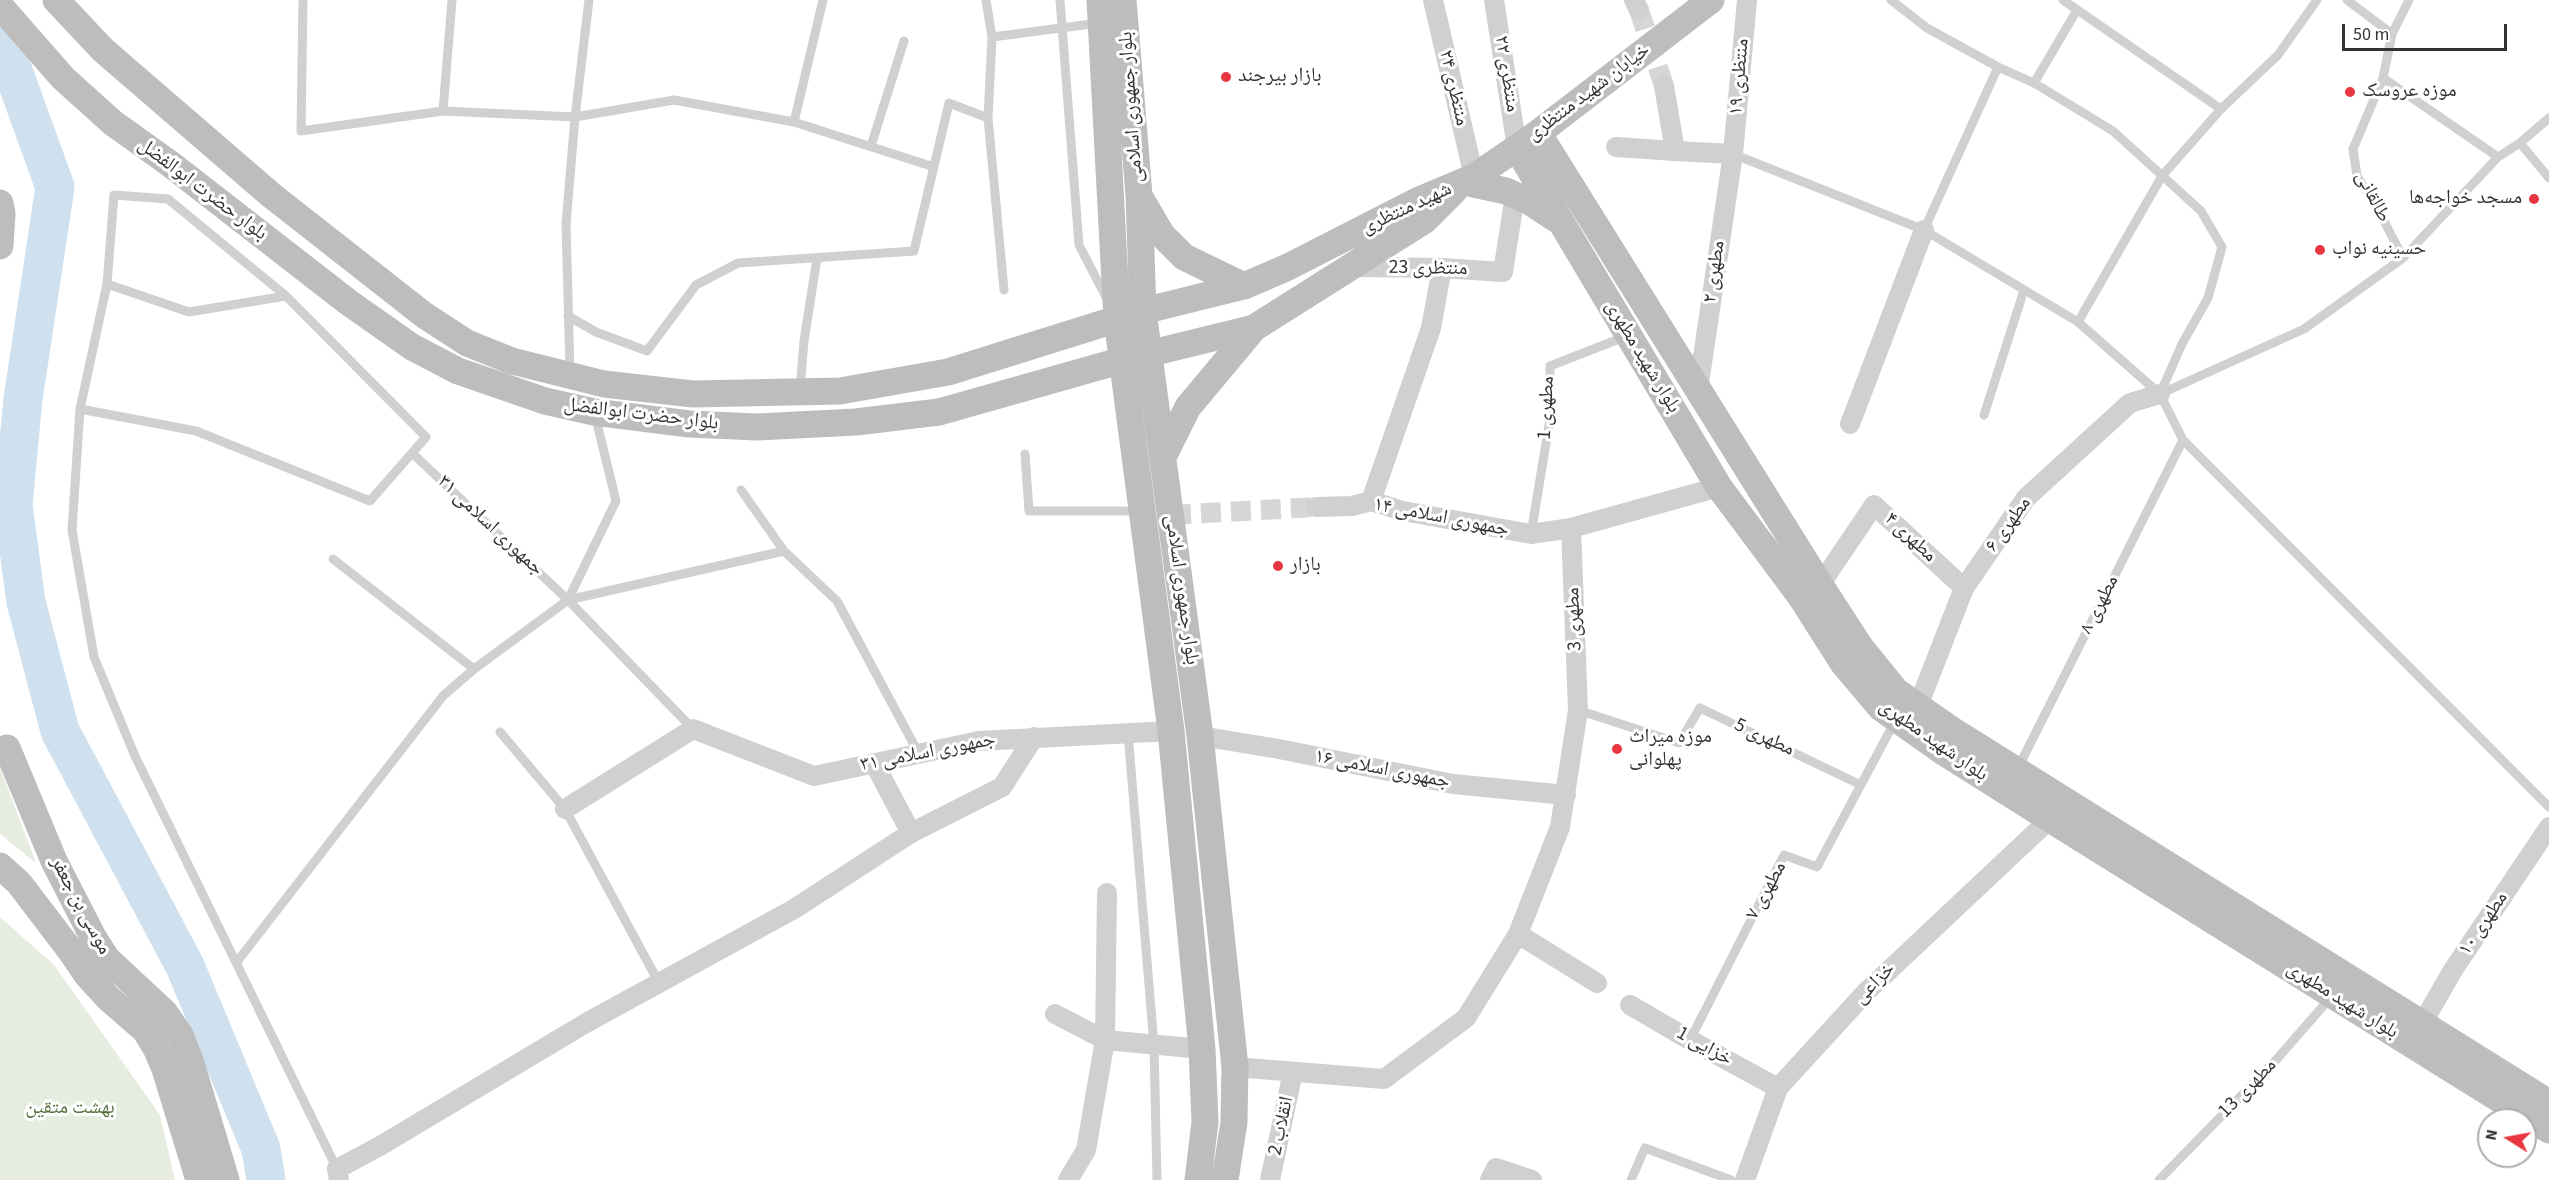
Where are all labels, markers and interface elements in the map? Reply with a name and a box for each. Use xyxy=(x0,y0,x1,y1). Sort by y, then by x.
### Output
scale bar xyxy=(2345,12,2510,50)
text: 50 m xyxy=(2353,22,2389,47)
street label: بلوار جمهوری اسلامی xyxy=(1115,31,1149,183)
street label: منتظری ۲۲ xyxy=(1488,34,1524,114)
street label: منتظری ۱۹ xyxy=(1725,38,1755,116)
street label: خیابان شهید منتظری xyxy=(1523,39,1655,147)
street label: منتظری ۲۴ xyxy=(1433,48,1473,128)
place label: بازار بیرجند xyxy=(1238,65,1322,89)
marker: بازار بیرجند xyxy=(1219,70,1233,84)
place label: موزه عروسک xyxy=(2362,80,2457,104)
marker: موزه عروسک xyxy=(2343,85,2357,99)
street label: بلوار حضرت ابوالفضل xyxy=(133,134,271,246)
street label: طالقانی xyxy=(2349,167,2395,227)
street label: شهید منتظری xyxy=(1358,178,1456,240)
place label: مسجد خواجه‌ها xyxy=(2409,187,2522,211)
marker: مسجد خواجه‌ها xyxy=(2527,192,2541,206)
place label: حسینیه نواب xyxy=(2332,238,2426,262)
street label: مطهری ۲ xyxy=(1699,239,1731,305)
marker: حسینیه نواب xyxy=(2313,243,2327,257)
street label: منتظری 23 xyxy=(1388,256,1468,282)
street label: بلوار شهید مطهری xyxy=(1599,296,1685,418)
street label: مطهری 1 xyxy=(1533,376,1561,440)
street label: بلوار حضرت ابوالفضل xyxy=(562,394,720,436)
street label: جمهوری اسلامی ۳۱ xyxy=(432,471,548,581)
street label: جمهوری اسلامی ۱۴ xyxy=(1371,493,1511,543)
street label: مطهری ۶ xyxy=(1981,493,2037,557)
street label: مطهری ۴ xyxy=(1879,508,1941,568)
street label: بلوار جمهوری اسلامی xyxy=(1159,513,1203,667)
place label: بازار xyxy=(1290,554,1321,578)
marker: بازار xyxy=(1271,559,1285,573)
street label: مطهری ۸ xyxy=(2075,572,2125,638)
street label: مطهری 3 xyxy=(1562,587,1588,651)
street label: بلوار شهید مطهری xyxy=(1874,695,1992,787)
street label: مطهری 5 xyxy=(1730,714,1798,762)
place label: موزه میراث پهلوانی xyxy=(1629,726,1712,773)
street label: جمهوری اسلامی ۳۱ xyxy=(858,728,998,778)
marker: موزه میراث پهلوانی xyxy=(1610,742,1624,756)
street label: جمهوری اسلامی ۱۶ xyxy=(1312,745,1452,795)
street label: موسی بن جعفر xyxy=(44,853,116,959)
street label: مطهری ۷ xyxy=(1741,858,1793,924)
street label: مطهری ۱۰ xyxy=(2454,888,2514,960)
street label: بلوار شهید مطهری xyxy=(2282,957,2402,1045)
street label: خزاعی xyxy=(1849,958,1901,1010)
street label: خزایی 1 xyxy=(1672,1022,1736,1072)
street label: مطهری 13 xyxy=(2214,1054,2282,1124)
street label: انقلاب 2 xyxy=(1264,1094,1300,1158)
park label: بهشت متقین xyxy=(25,1097,115,1121)
north arrow xyxy=(2477,1108,2537,1168)
text: N xyxy=(2479,1128,2503,1142)

